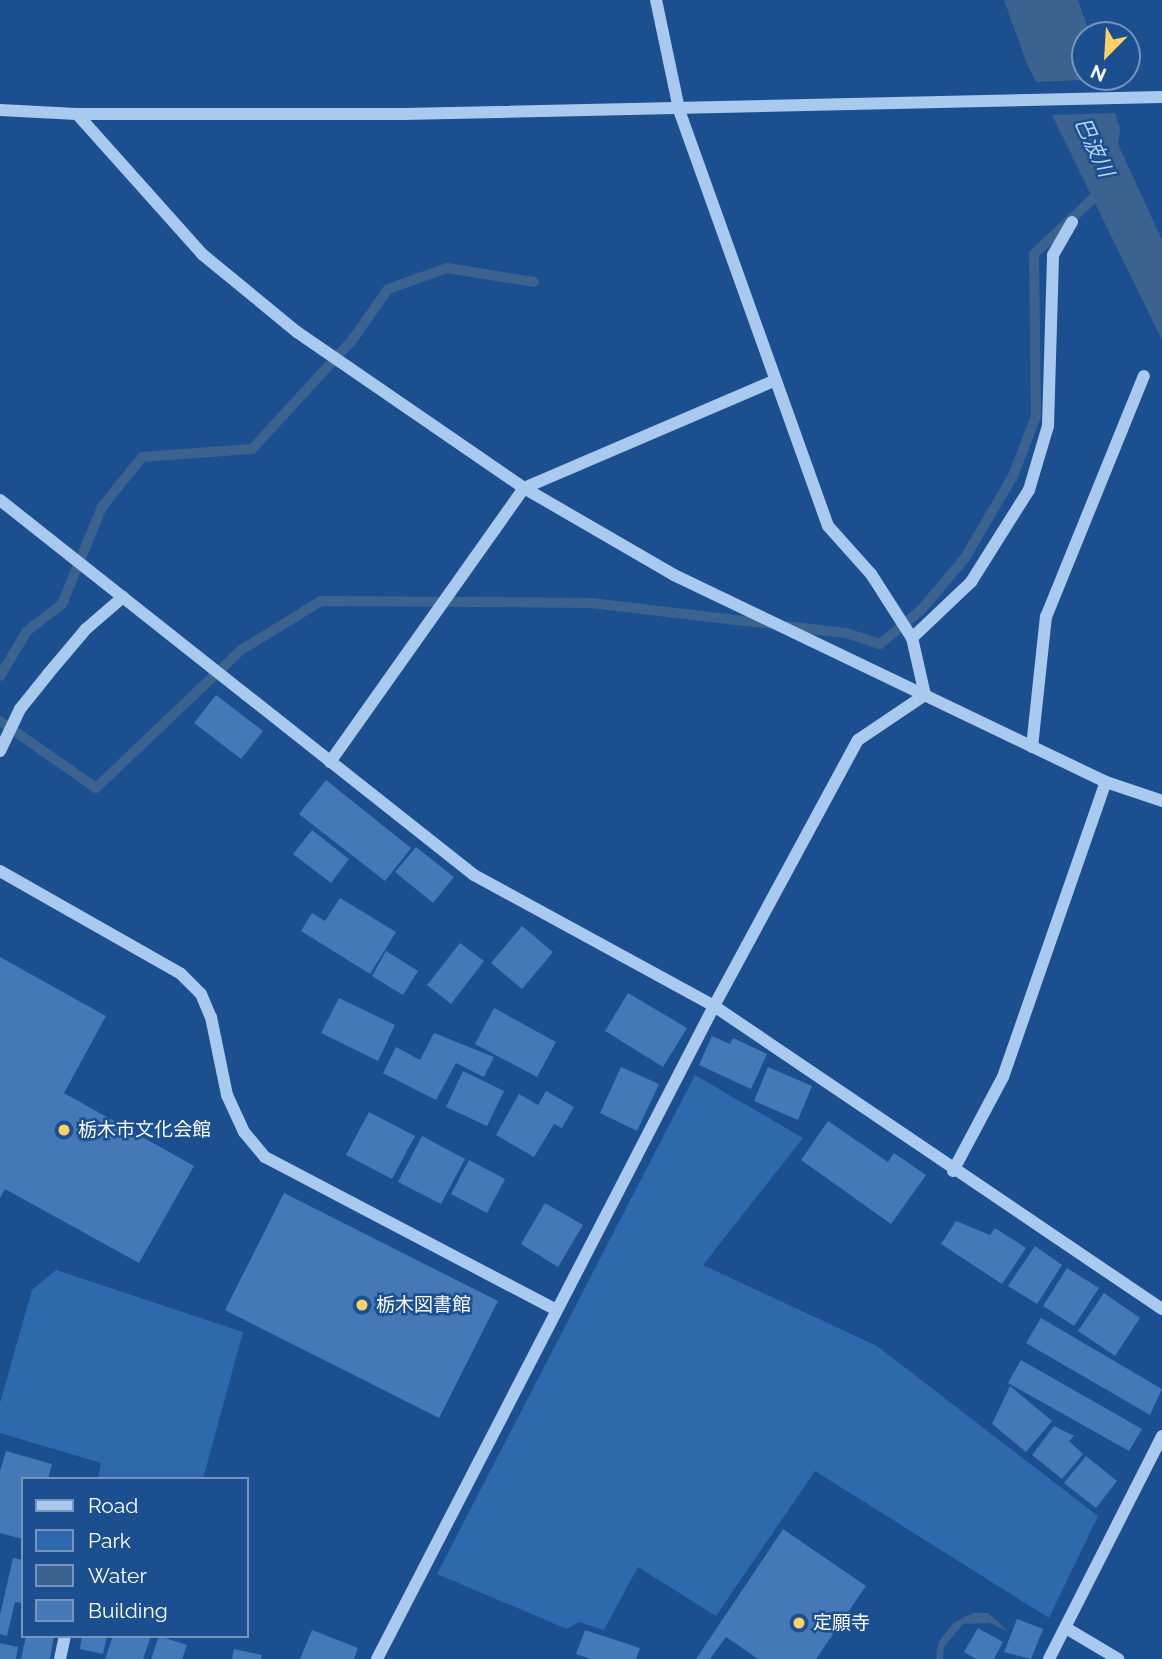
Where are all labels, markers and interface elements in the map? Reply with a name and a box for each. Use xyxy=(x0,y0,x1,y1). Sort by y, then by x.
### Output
north arrow xyxy=(1071,21,1141,91)
text: N xyxy=(1087,60,1109,86)
water label: 巴波川 xyxy=(1069,113,1119,181)
place label: 栃木市文化会館 xyxy=(78,1119,211,1141)
marker: 栃木市文化会館 xyxy=(56,1122,72,1138)
place label: 栃木図書館 xyxy=(376,1294,471,1316)
marker: 栃木図書館 xyxy=(354,1297,370,1313)
legend xyxy=(21,1477,248,1638)
text: Road xyxy=(88,1493,138,1518)
text: Park xyxy=(88,1528,131,1553)
text: Water xyxy=(88,1563,147,1588)
text: Building xyxy=(88,1598,168,1623)
place label: 定願寺 xyxy=(813,1612,870,1634)
marker: 定願寺 xyxy=(791,1615,807,1631)

